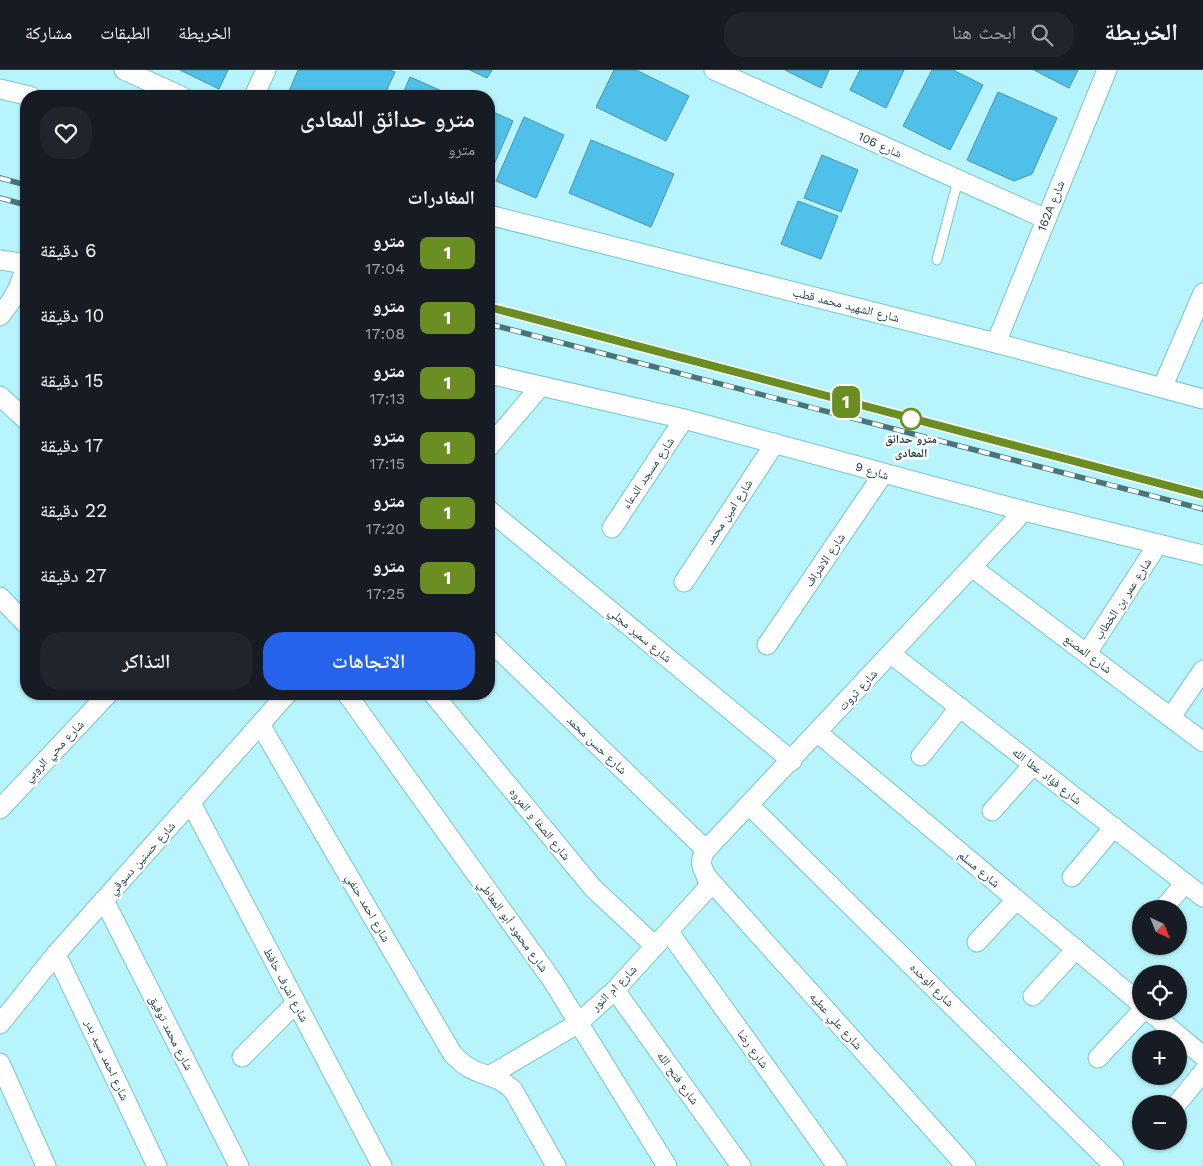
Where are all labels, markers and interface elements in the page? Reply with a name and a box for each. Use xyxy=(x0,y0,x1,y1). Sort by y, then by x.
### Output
search box xyxy=(724,12,1074,57)
text: الخريطة xyxy=(1104,18,1178,46)
text: ابحث هنا xyxy=(952,21,1016,44)
icon: search xyxy=(1028,21,1056,49)
text: مشاركة xyxy=(25,22,72,43)
text: الطبقات xyxy=(100,22,150,43)
text: الخريطة xyxy=(178,22,231,43)
text: مترو حدائق المعادى xyxy=(300,105,475,133)
button: heart xyxy=(40,107,92,159)
street label: شارع 106 xyxy=(856,129,904,162)
text: مترو xyxy=(448,140,475,159)
street label: 162A شارع xyxy=(1035,179,1068,234)
text: المغادرات xyxy=(408,186,475,209)
text: مترو xyxy=(372,229,405,252)
text: 6 دقيقة xyxy=(40,239,97,262)
text: 1 xyxy=(444,242,451,263)
text: 17:04 xyxy=(365,259,405,278)
street label: شارع الشهيد محمد قطب xyxy=(791,285,901,326)
text: مترو xyxy=(372,294,405,317)
text: 10 دقيقة xyxy=(40,304,104,327)
text: 1 xyxy=(444,307,451,328)
text: 17:08 xyxy=(365,324,405,343)
text: مترو xyxy=(372,359,405,382)
text: 15 دقيقة xyxy=(40,369,104,392)
text: 1 xyxy=(444,372,451,393)
line badge: 1 xyxy=(830,386,862,418)
text: 17:13 xyxy=(369,389,405,408)
text: 1 xyxy=(842,391,850,412)
marker: مترو حدائق المعادى xyxy=(900,408,922,430)
text: مترو xyxy=(372,424,405,447)
place label: مترو حدائق المعادى xyxy=(885,432,937,461)
text: 17 دقيقة xyxy=(40,434,103,457)
street label: شارع مسجد الدعاء xyxy=(619,434,678,512)
text: 1 xyxy=(444,437,451,458)
text: 17:15 xyxy=(369,454,405,473)
street label: شارع 9 xyxy=(853,460,891,483)
street label: شارع امين محمد xyxy=(703,477,756,548)
text: مترو xyxy=(372,489,405,512)
text: 22 دقيقة xyxy=(40,499,107,522)
text: 1 xyxy=(444,502,451,523)
text: 17:20 xyxy=(366,519,405,538)
street label: شارع الاشراف xyxy=(802,530,849,590)
text: مترو xyxy=(372,554,405,577)
street label: شارع عمر بن الخطاب xyxy=(1091,555,1156,643)
text: 27 دقيقة xyxy=(40,564,106,587)
text: 1 xyxy=(444,567,451,588)
text: 17:25 xyxy=(366,584,405,603)
street label: شارع سمير مجلي xyxy=(604,605,674,668)
button: التذاكر xyxy=(40,632,253,690)
button: الاتجاهات xyxy=(263,632,475,690)
street label: شارع المصنع xyxy=(1061,632,1115,677)
street label: شارع ثروت xyxy=(836,667,881,714)
street label: شارع حسن محمد xyxy=(563,713,630,778)
street label: شارع محي الروبي xyxy=(21,717,89,787)
street label: شارع فؤاد عطا الله xyxy=(1009,745,1084,808)
street label: شارع الصفا و المروه xyxy=(506,785,573,864)
street label: شارع حسنين دسوقي xyxy=(106,819,181,899)
street label: شارع مسلم xyxy=(955,848,1003,891)
street label: شارع احمد حنفي xyxy=(340,872,393,946)
street label: شارع محمود أبو المعاطي xyxy=(472,877,551,977)
north arrow xyxy=(1132,900,1188,955)
map controls xyxy=(1132,900,1187,1150)
street label: شارع اشرف حافظ xyxy=(260,946,311,1025)
street label: شارع الوحده xyxy=(906,960,957,1011)
street label: شارع ام النور xyxy=(588,962,641,1015)
button: locate xyxy=(1132,965,1187,1020)
street label: شارع علي عطيه xyxy=(805,990,865,1054)
street label: شارع محمد توفيق xyxy=(145,993,196,1073)
street label: شارع احمد سيد بدر xyxy=(81,1016,132,1103)
street label: شارع رضا xyxy=(734,1027,772,1072)
button: + xyxy=(1132,1030,1187,1085)
street label: شارع فتح الله xyxy=(653,1049,702,1108)
button: − xyxy=(1132,1095,1187,1150)

